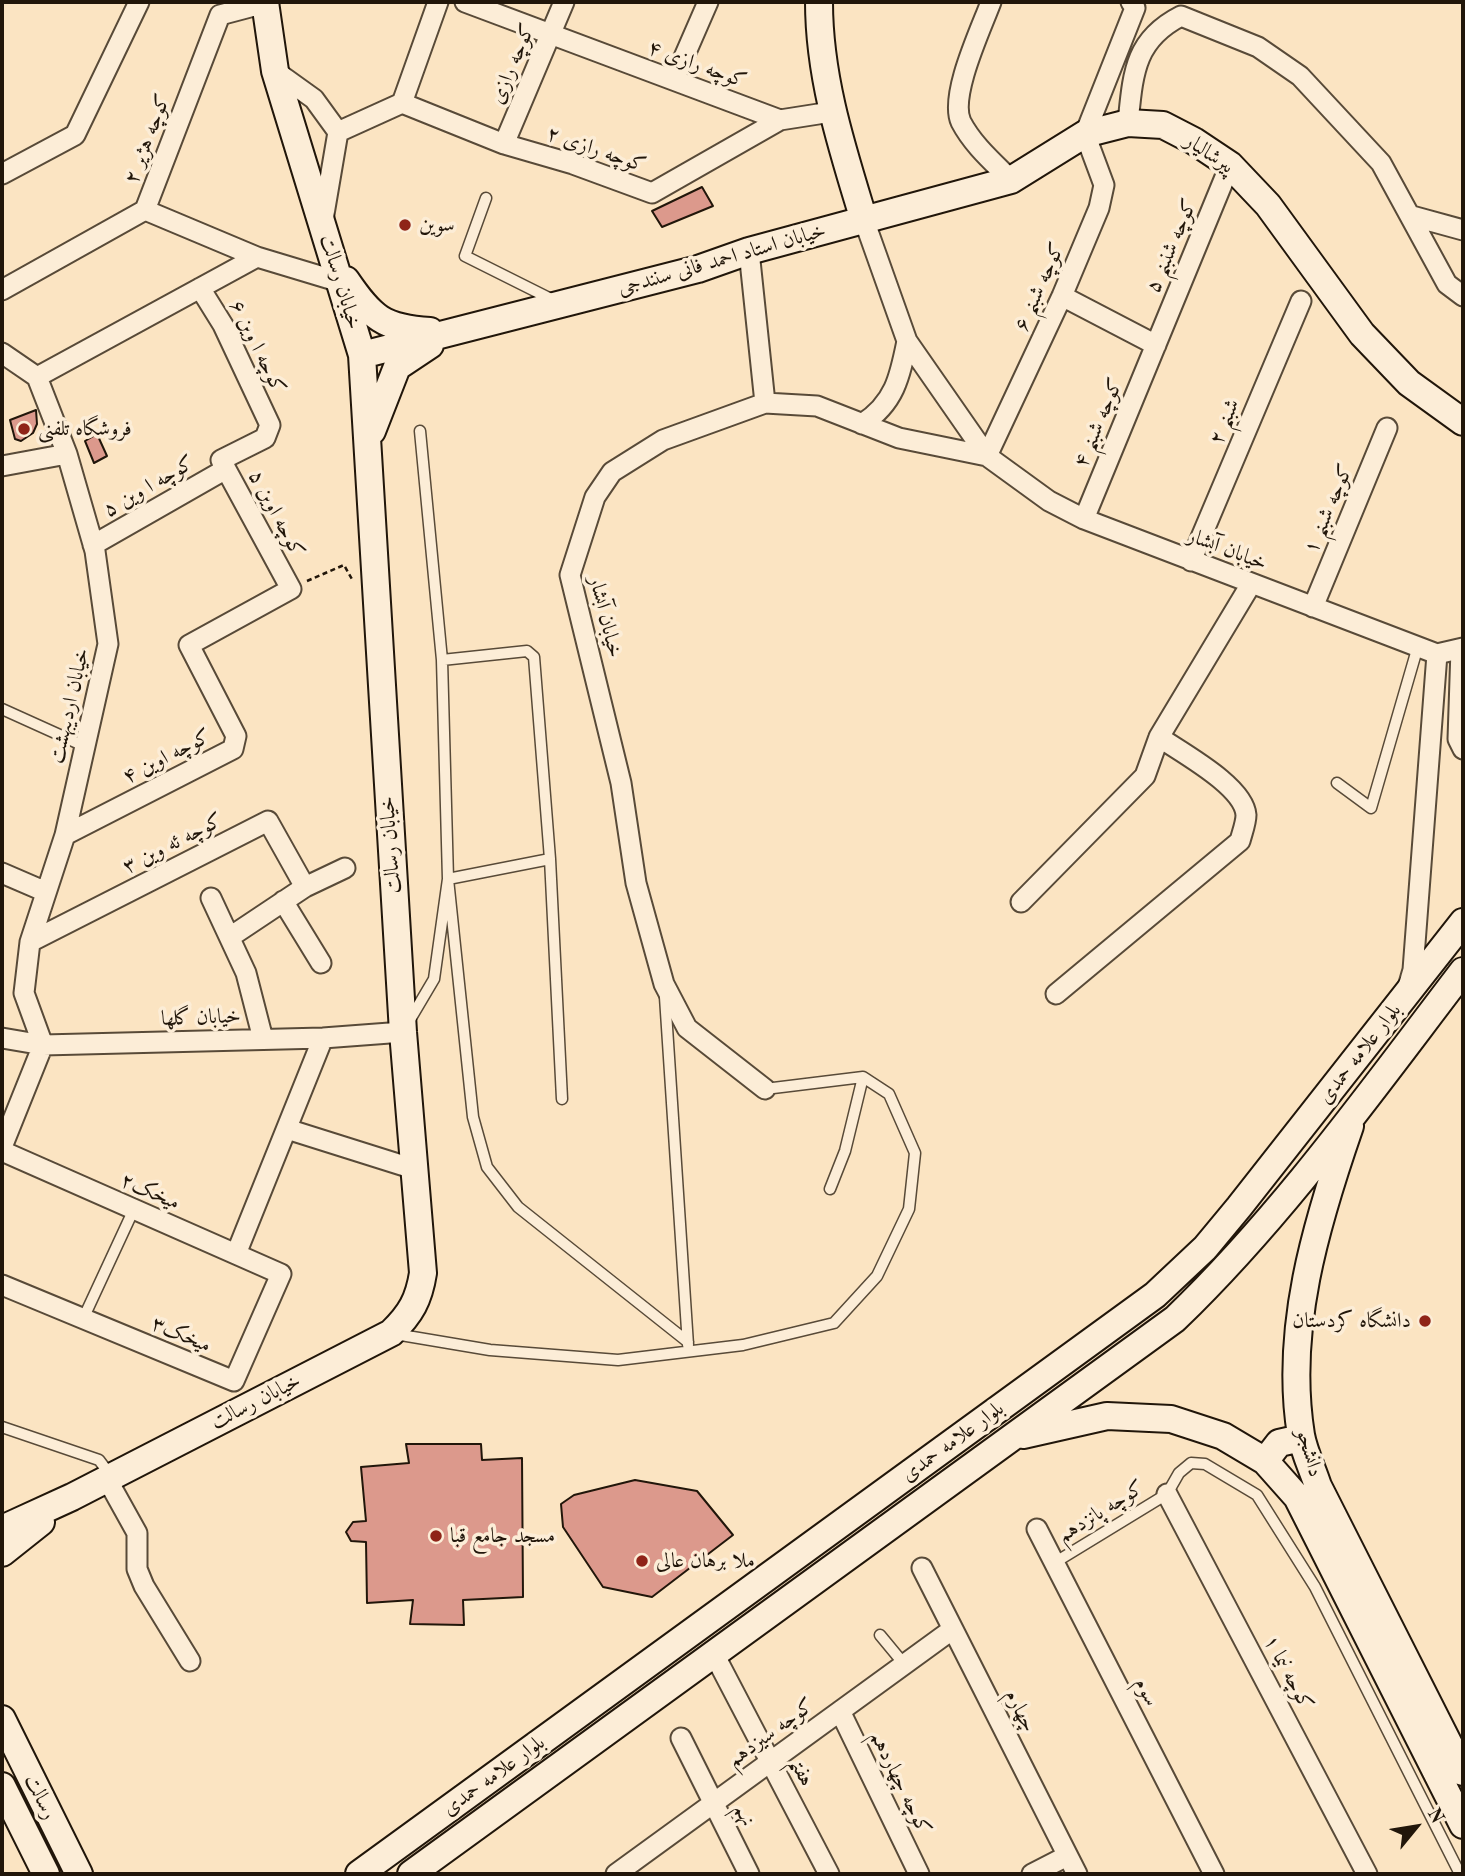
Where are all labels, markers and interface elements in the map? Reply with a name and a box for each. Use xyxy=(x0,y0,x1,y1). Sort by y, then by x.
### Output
street label: کوچه رازی xyxy=(485,20,541,108)
street label: کوچه رازی ۴ xyxy=(644,36,750,94)
street label: کوچه هژیر ۲ xyxy=(119,91,177,187)
street label: کوچه رازی ۲ xyxy=(543,121,649,179)
street label: پیرشالیار xyxy=(1179,128,1239,180)
street label: کوچه شنبنم ۵ xyxy=(1141,195,1203,297)
place label: سوین xyxy=(419,212,455,238)
marker: سوین xyxy=(397,217,413,233)
street label: خیابان استاد احمد فانی سنندجی xyxy=(615,218,829,302)
street label: خیابان رسالت xyxy=(314,232,366,332)
street label: کوچه شبنم ۶ xyxy=(1009,239,1071,335)
street label: کوچه ا وین ۶ xyxy=(223,296,291,398)
street label: کوچه شبنم ۴ xyxy=(1069,375,1129,471)
street label: شبنم ۲ xyxy=(1204,395,1246,449)
place label: فروشگاه تلفنی xyxy=(38,416,132,442)
marker: فروشگاه تلفنی xyxy=(16,421,32,437)
street label: کوچه ا وین ۵ xyxy=(99,451,199,523)
street label: کوچه شبنم ۱ xyxy=(1299,461,1359,557)
street label: کوچه اوین ۵ xyxy=(242,466,310,562)
street label: خیابان آبشار xyxy=(1184,523,1270,577)
street label: خیابان آبشار xyxy=(583,574,627,660)
street label: خیابان اردیبهشت xyxy=(44,646,96,766)
street label: کوچه اوین ۴ xyxy=(119,724,215,790)
street label: خیابان رسالت xyxy=(375,795,407,895)
street label: کوچه ئه وین ۳ xyxy=(119,808,227,880)
street label: بلوار علامه حمدی xyxy=(1313,999,1407,1109)
street label: خیابان گلها xyxy=(161,1004,241,1032)
street label: میخک۲ xyxy=(116,1168,184,1216)
place label: دانشگاه کردستان xyxy=(1292,1308,1411,1334)
street label: میخک۳ xyxy=(147,1311,215,1359)
marker: دانشگاه کردستان xyxy=(1417,1313,1433,1329)
street label: خیابان رسالت xyxy=(207,1369,305,1435)
street label: بلوار علامه حمدی xyxy=(897,1396,1009,1488)
street label: دانشجو xyxy=(1290,1426,1328,1480)
street label: کوچه پانزدهم xyxy=(1053,1475,1149,1549)
place label: مسجد جامع قبا xyxy=(450,1523,555,1549)
marker: مسجد جامع قبا xyxy=(428,1528,444,1544)
place label: ملا برهان عالی xyxy=(656,1548,755,1574)
marker: ملا برهان عالی xyxy=(634,1553,650,1569)
street label: کوچه نیما ۱ xyxy=(1258,1631,1318,1715)
street label: سوم xyxy=(1128,1674,1164,1710)
street label: چهارم xyxy=(999,1685,1041,1737)
street label: کوچه سیزدهم xyxy=(723,1693,819,1773)
street label: کوچه چهاردهم xyxy=(864,1727,936,1839)
street label: بلوار علامه حمدی xyxy=(438,1730,550,1822)
street label: هفتم xyxy=(783,1753,819,1791)
street label: رسالت xyxy=(18,1770,62,1824)
north arrow xyxy=(1381,1792,1451,1862)
street label: نهم xyxy=(728,1799,760,1831)
text: N xyxy=(1423,1805,1446,1827)

